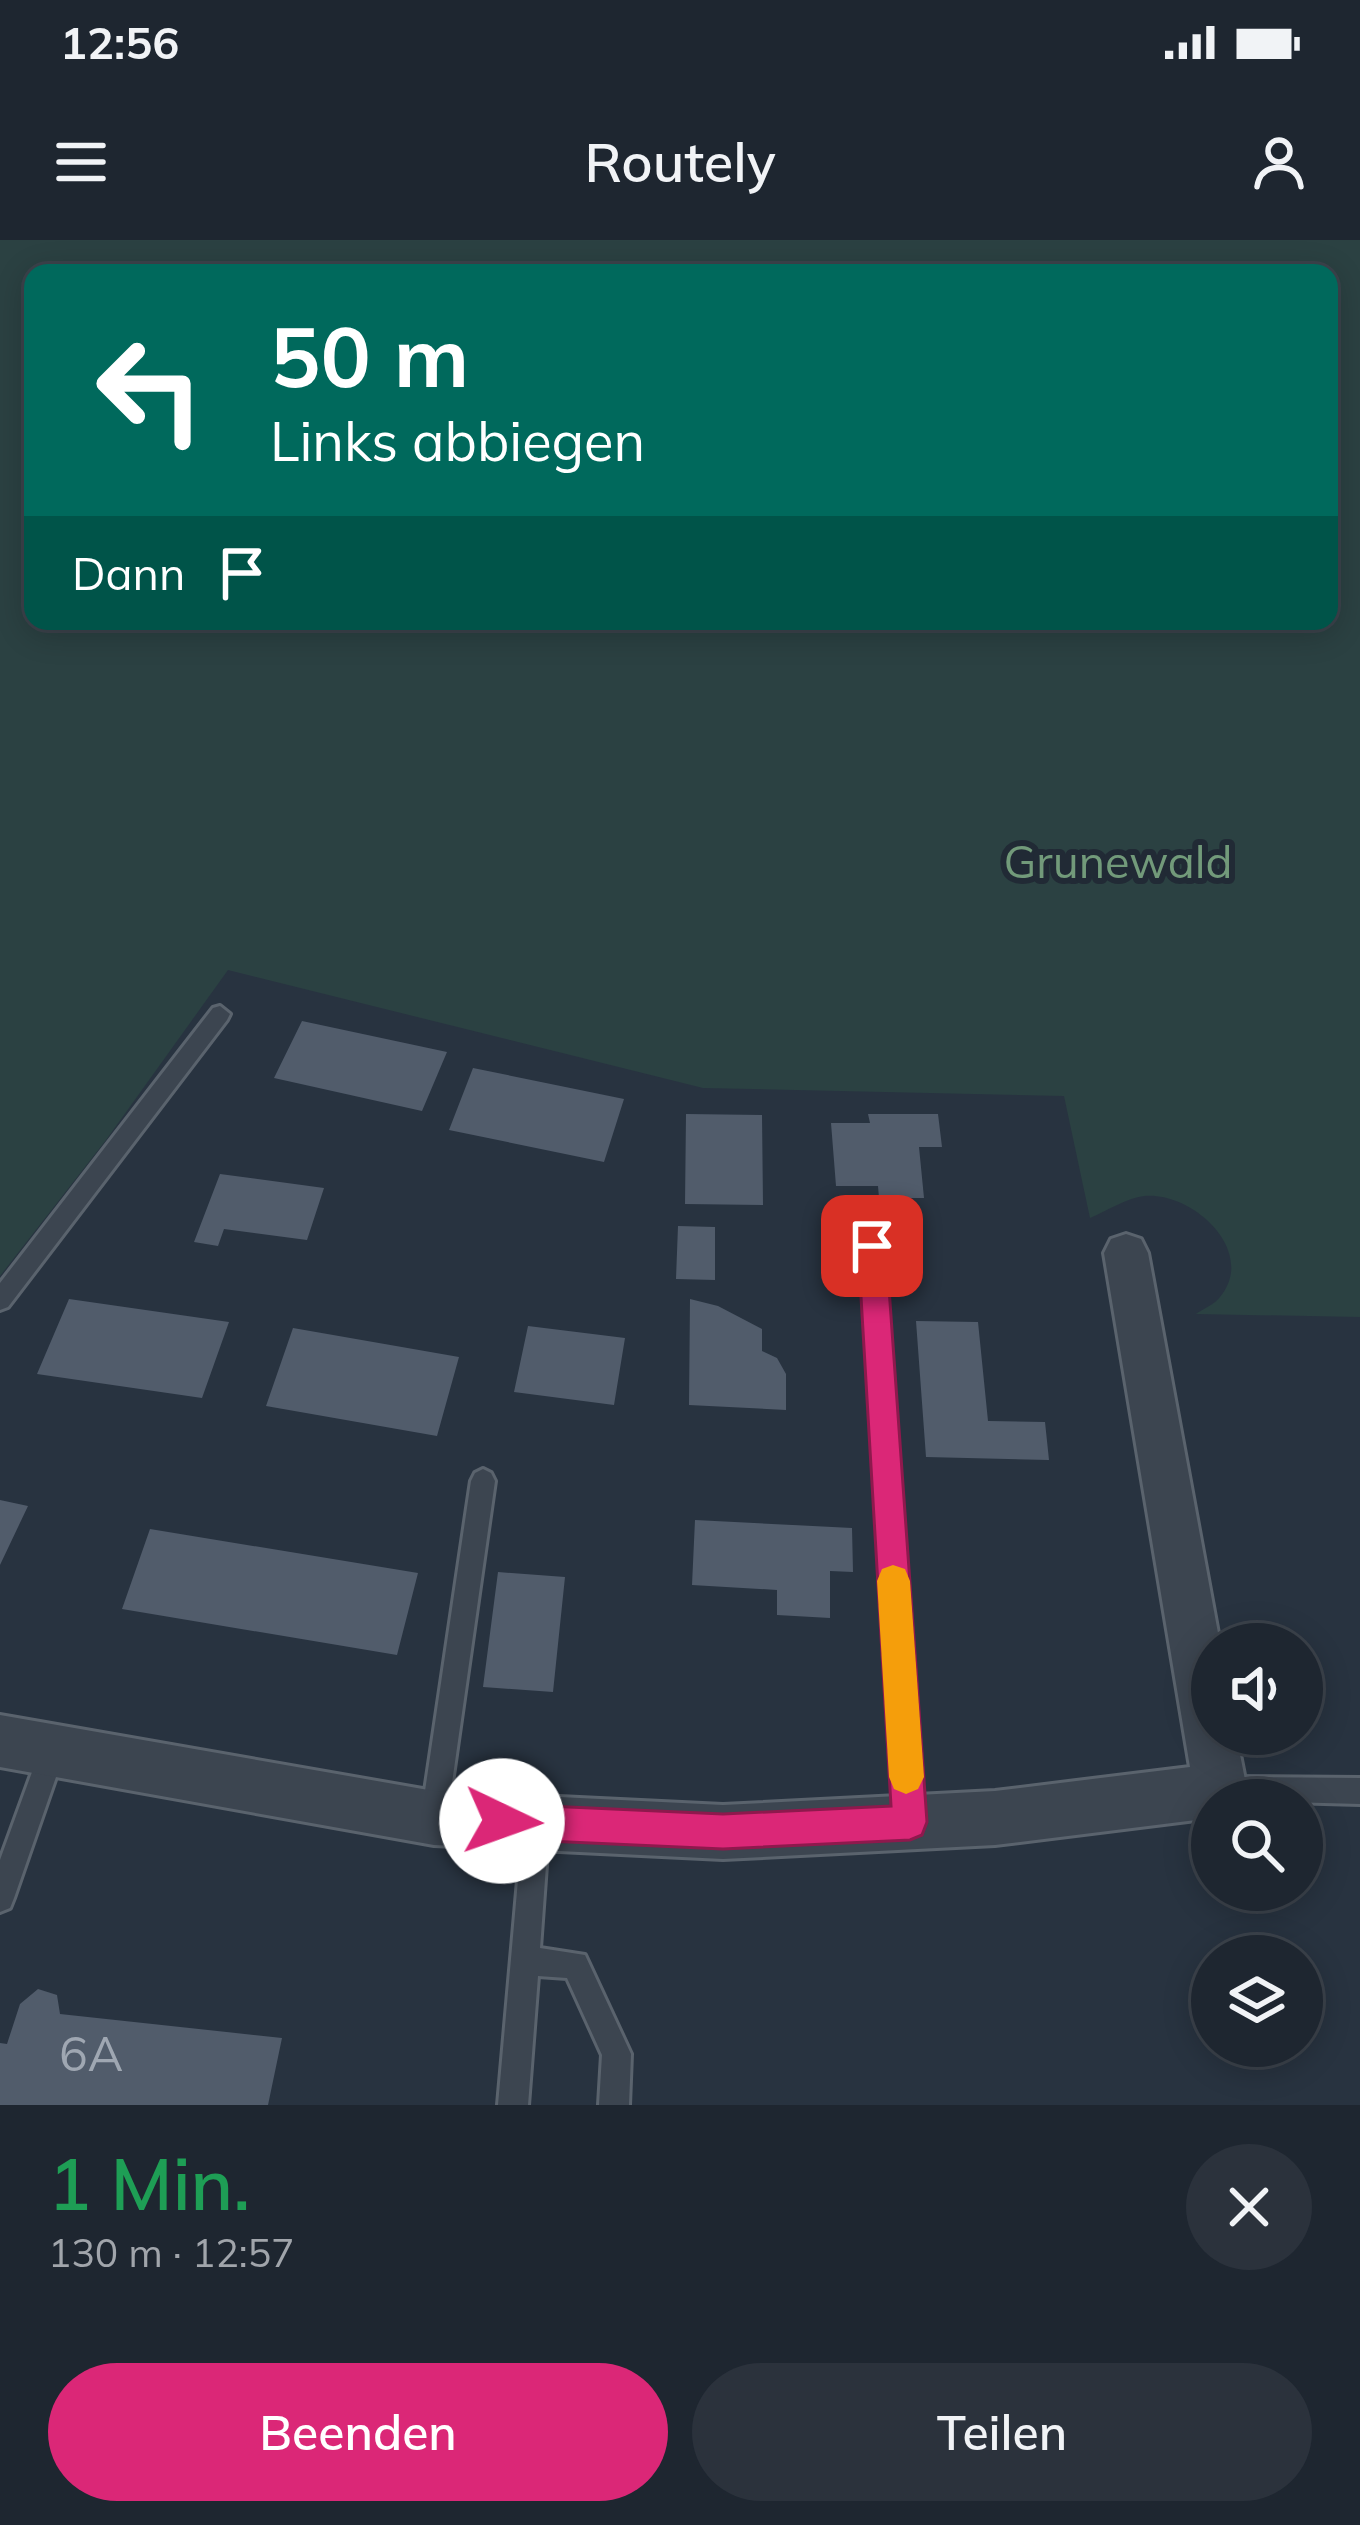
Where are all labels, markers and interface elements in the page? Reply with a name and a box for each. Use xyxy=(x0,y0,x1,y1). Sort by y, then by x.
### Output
text: 12:56 xyxy=(60,14,179,70)
text: Routely xyxy=(584,128,776,196)
icon: menu xyxy=(48,129,114,195)
icon: person xyxy=(1246,129,1312,195)
text: 50 m xyxy=(270,303,469,408)
icon: left xyxy=(72,312,228,468)
text: Links abbiegen xyxy=(270,407,645,475)
icon: arrive xyxy=(209,540,275,606)
text: Dann xyxy=(72,545,185,601)
park label: Grunewald xyxy=(1003,833,1233,889)
pin xyxy=(821,1195,923,1297)
icon: arrive xyxy=(839,1213,905,1279)
map controls xyxy=(1191,1623,1323,2067)
button: sound xyxy=(1191,1623,1323,1755)
position arrow xyxy=(439,1758,565,1884)
button: search xyxy=(1191,1779,1323,1911)
button: layers xyxy=(1191,1935,1323,2067)
house number: 6A xyxy=(59,2023,123,2083)
text: 1 Min. xyxy=(48,2138,250,2228)
button: close xyxy=(1186,2144,1312,2270)
text: 130 m · 12:57 xyxy=(48,2228,294,2277)
button: Beenden xyxy=(48,2363,668,2501)
button: Teilen xyxy=(692,2363,1312,2501)

